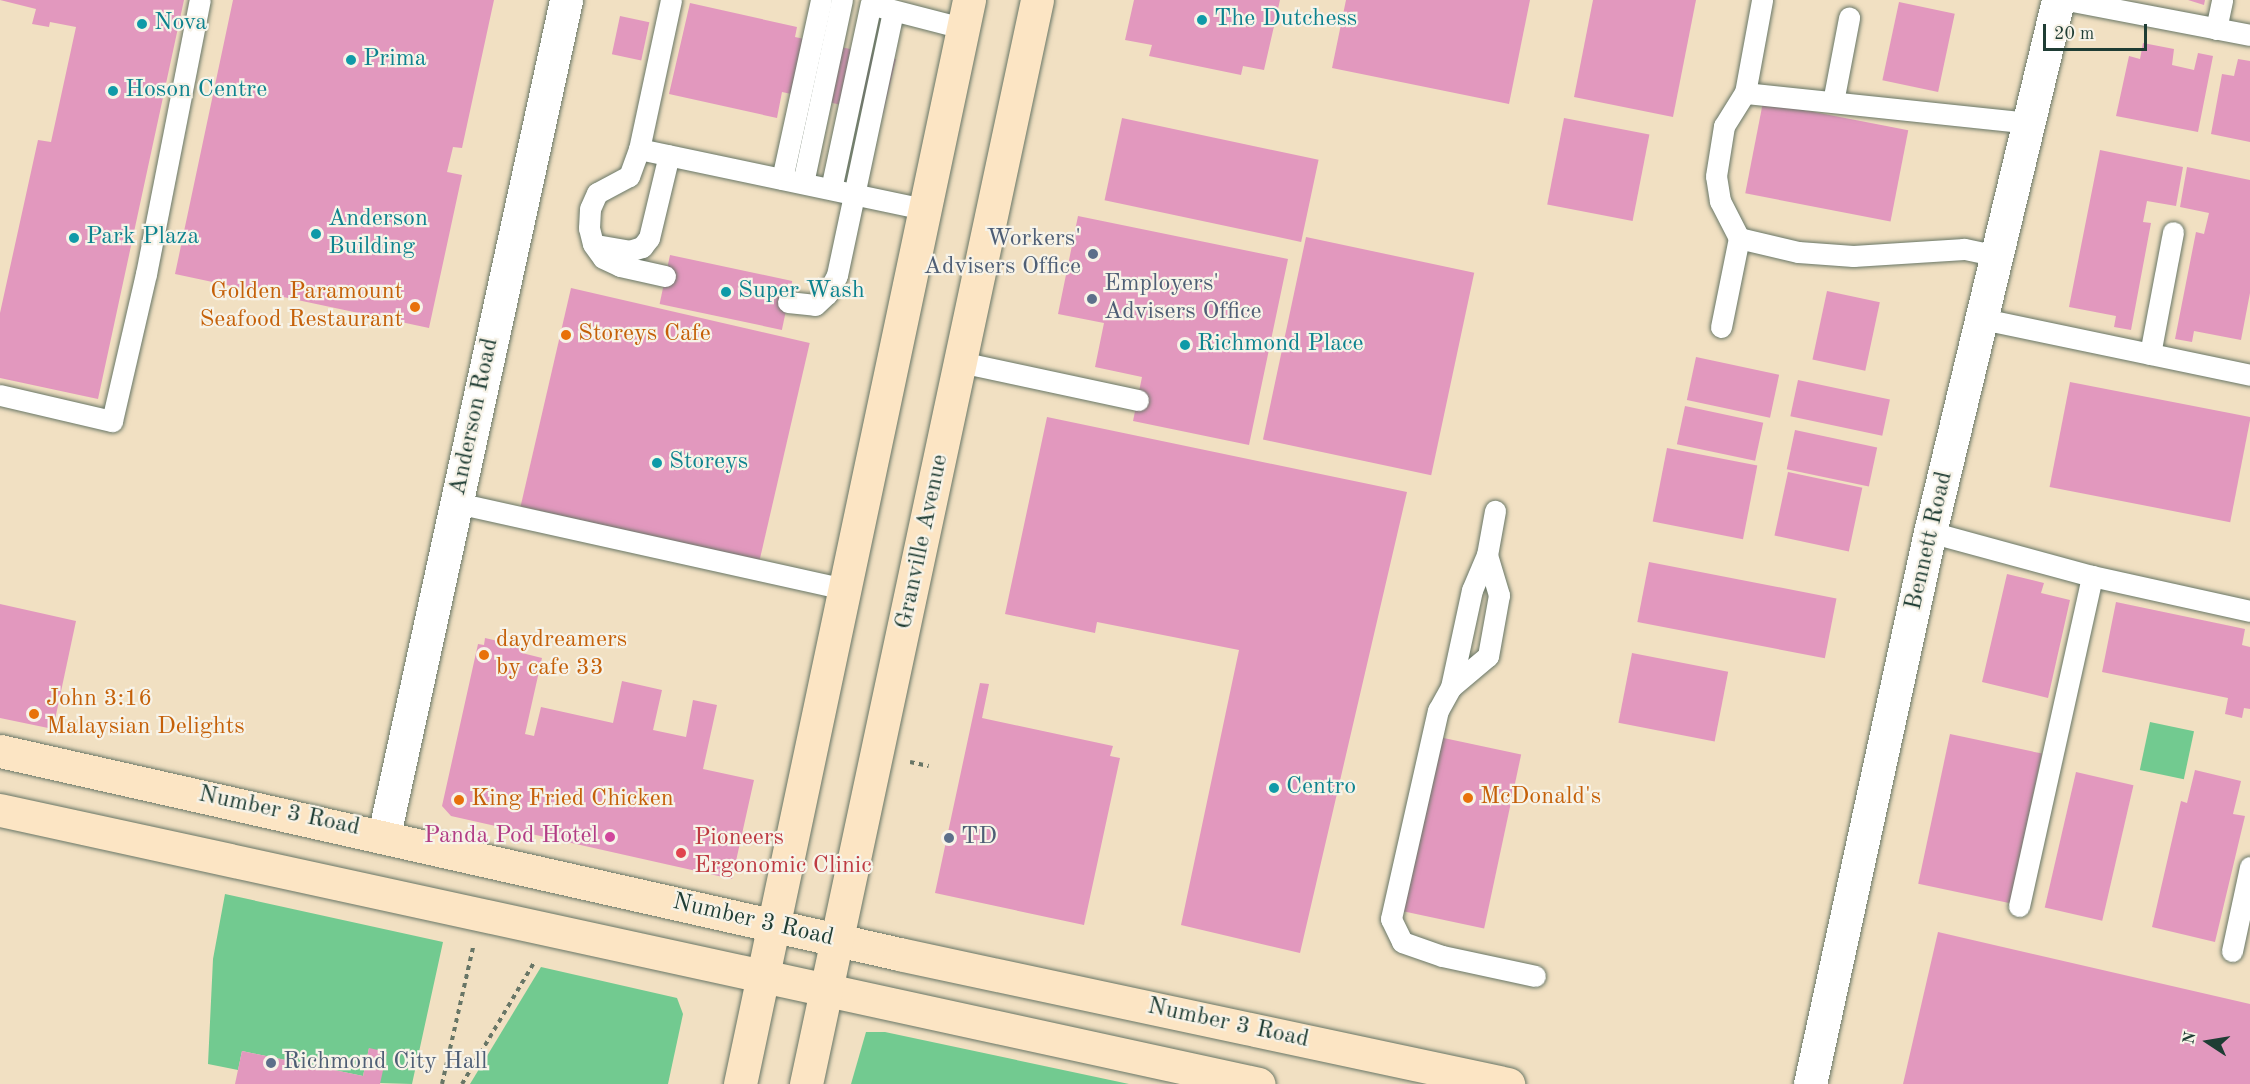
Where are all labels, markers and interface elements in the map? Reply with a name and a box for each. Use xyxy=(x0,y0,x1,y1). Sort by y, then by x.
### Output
place label: The Dutchess xyxy=(1214,6,1357,34)
place label: Nova xyxy=(154,10,207,38)
scale bar xyxy=(2046,12,2150,50)
marker: The Dutchess xyxy=(1195,13,1209,27)
marker: Nova xyxy=(135,17,149,31)
text: 20 m xyxy=(2054,25,2094,43)
place label: Prima xyxy=(363,46,427,74)
marker: Prima xyxy=(344,53,358,67)
place label: Hoson Centre xyxy=(125,77,267,105)
marker: Hoson Centre xyxy=(106,84,120,98)
place label: Anderson Building xyxy=(328,206,428,262)
place label: Park Plaza xyxy=(86,224,199,252)
place label: Workers' Advisers Office xyxy=(924,226,1081,282)
marker: Anderson Building xyxy=(309,227,323,241)
marker: Park Plaza xyxy=(67,231,81,245)
marker: Workers' Advisers Office xyxy=(1086,247,1100,261)
place label: Employers' Advisers Office xyxy=(1104,271,1261,327)
place label: Super Wash xyxy=(738,278,865,306)
place label: Golden Paramount Seafood Restaurant xyxy=(199,279,403,335)
marker: Super Wash xyxy=(719,285,733,299)
marker: Employers' Advisers Office xyxy=(1085,292,1099,306)
marker: Golden Paramount Seafood Restaurant xyxy=(408,300,422,314)
place label: Storeys Cafe xyxy=(578,321,711,349)
marker: Storeys Cafe xyxy=(559,328,573,342)
place label: Richmond Place xyxy=(1197,331,1364,359)
street label: Anderson Road xyxy=(444,336,506,498)
marker: Richmond Place xyxy=(1178,338,1192,352)
place label: Storeys xyxy=(669,449,748,477)
street label: Granville Avenue xyxy=(890,452,956,632)
marker: Storeys xyxy=(650,456,664,470)
street label: Bennett Road xyxy=(1900,469,1960,613)
place label: daydreamers by cafe 33 xyxy=(496,627,627,683)
marker: daydreamers by cafe 33 xyxy=(477,648,491,662)
place label: John 3:16 Malaysian Delights xyxy=(46,686,245,742)
marker: John 3:16 Malaysian Delights xyxy=(27,707,41,721)
place label: Centro xyxy=(1286,774,1356,802)
street label: Number 3 Road xyxy=(196,781,362,843)
marker: Centro xyxy=(1267,781,1281,795)
place label: McDonald's xyxy=(1480,784,1601,812)
place label: King Fried Chicken xyxy=(471,786,674,814)
marker: McDonald's xyxy=(1461,791,1475,805)
marker: King Fried Chicken xyxy=(452,793,466,807)
place label: Panda Pod Hotel xyxy=(424,823,598,851)
place label: TD xyxy=(961,824,997,852)
place label: Pioneers Ergonomic Clinic xyxy=(694,825,872,881)
marker: Panda Pod Hotel xyxy=(603,830,617,844)
marker: TD xyxy=(942,831,956,845)
marker: Pioneers Ergonomic Clinic xyxy=(672,844,690,862)
street label: Number 3 Road xyxy=(670,888,836,954)
street label: Number 3 Road xyxy=(1145,993,1311,1055)
north arrow xyxy=(2178,1012,2238,1072)
text: N xyxy=(2181,1031,2199,1046)
place label: Richmond City Hall xyxy=(283,1049,487,1077)
marker: Richmond City Hall xyxy=(264,1056,278,1070)

